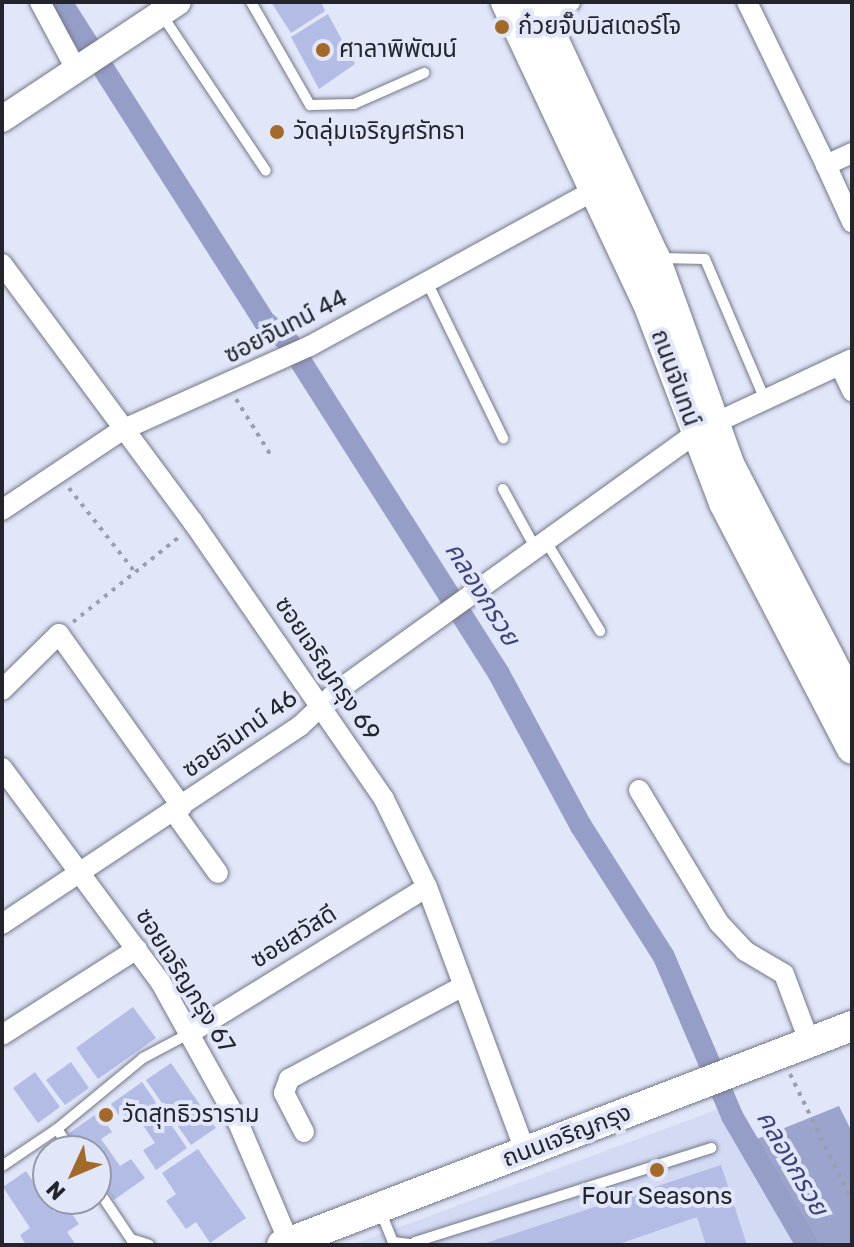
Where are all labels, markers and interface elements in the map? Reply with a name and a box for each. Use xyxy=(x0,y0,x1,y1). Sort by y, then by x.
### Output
place label: ก๋วยจั๊บมิสเตอร์โจ xyxy=(518,13,681,41)
marker: ก๋วยจั๊บมิสเตอร์โจ xyxy=(493,18,511,36)
place label: ศาลาพิพัฒน์ xyxy=(339,36,457,64)
marker: ศาลาพิพัฒน์ xyxy=(314,41,332,59)
place label: วัดลุ่มเจริญศรัทธา xyxy=(293,118,465,146)
marker: วัดลุ่มเจริญศรัทธา xyxy=(268,123,286,141)
street label: ซอยจันทน์ 44 xyxy=(220,284,352,370)
street label: ถนนจันทน์ xyxy=(644,326,706,430)
water label: คลองกรวย xyxy=(438,536,526,652)
street label: ซอยเจริญกรุง 69 xyxy=(268,591,386,747)
street label: ซอยจันทน์ 46 xyxy=(177,684,303,784)
street label: ซอยสวัสดี xyxy=(246,900,342,974)
street label: ซอยเจริญกรุง 67 xyxy=(129,903,241,1059)
street label: ถนนเจริญกรุง xyxy=(499,1098,635,1174)
place label: วัดสุทธิวราราม xyxy=(122,1101,259,1129)
water label: คลองกรวย xyxy=(749,1105,835,1221)
marker: วัดสุทธิวราราม xyxy=(97,1106,115,1124)
north arrow xyxy=(32,1135,112,1215)
marker: Four Seasons xyxy=(648,1161,666,1179)
text: N xyxy=(41,1176,71,1206)
place label: Four Seasons xyxy=(581,1183,733,1211)

